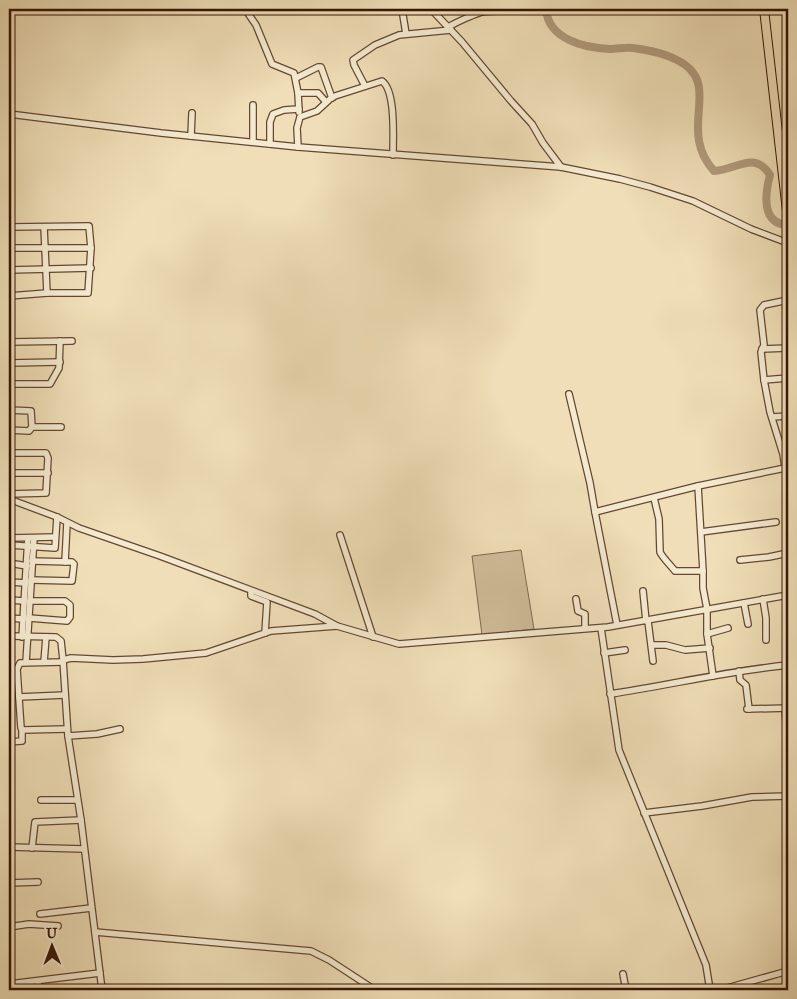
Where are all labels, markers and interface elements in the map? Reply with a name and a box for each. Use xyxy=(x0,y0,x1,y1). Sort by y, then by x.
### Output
north arrow xyxy=(28,922,78,972)
text: U xyxy=(46,925,58,942)

